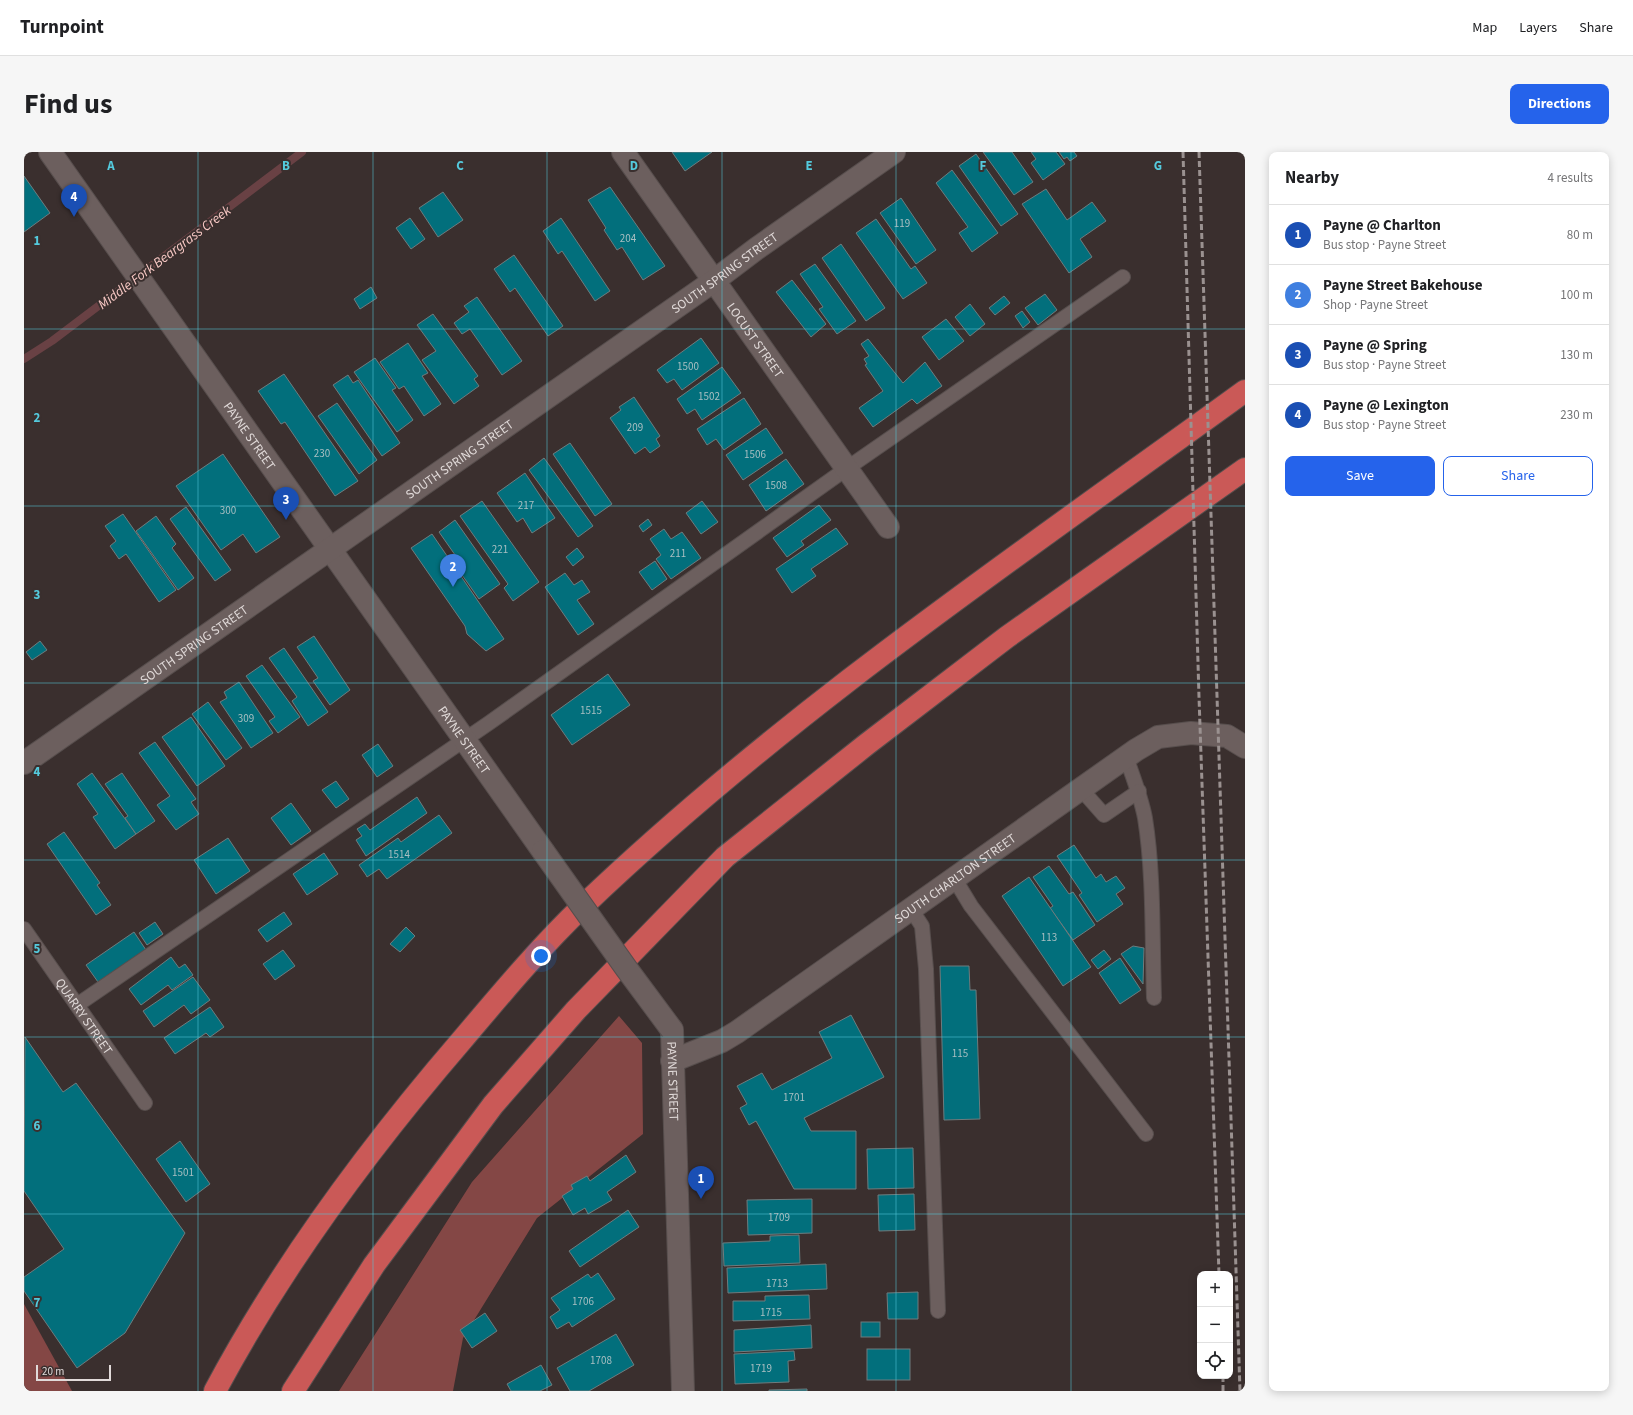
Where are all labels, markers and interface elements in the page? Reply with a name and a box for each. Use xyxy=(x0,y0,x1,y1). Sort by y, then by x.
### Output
text: Turnpoint xyxy=(20,14,104,41)
text: Map xyxy=(1472,18,1497,38)
text: Layers xyxy=(1519,18,1557,38)
text: Share xyxy=(1579,18,1613,38)
text: Find us xyxy=(24,84,112,124)
button: Directions xyxy=(1510,84,1609,124)
text: A xyxy=(106,157,115,175)
text: B xyxy=(282,157,290,175)
text: C xyxy=(456,157,464,175)
text: D xyxy=(630,157,638,175)
text: E xyxy=(805,157,813,175)
text: F xyxy=(980,157,987,175)
text: G xyxy=(1154,157,1162,175)
text: Nearby xyxy=(1285,166,1339,190)
text: 4 results xyxy=(1548,169,1593,187)
pin: 4 xyxy=(61,184,87,217)
water label: Middle Fork Beargrass Creek xyxy=(94,201,236,315)
text: Payne @ Charlton xyxy=(1323,215,1441,236)
house number: 119 xyxy=(894,216,910,231)
text: 1 xyxy=(1295,226,1301,244)
text: 80 m xyxy=(1567,226,1593,244)
street label: SOUTH SPRING STREET xyxy=(668,228,782,318)
house number: 204 xyxy=(620,231,637,246)
text: 1 xyxy=(34,232,41,250)
text: Bus stop · Payne Street xyxy=(1323,236,1446,254)
text: Payne Street Bakehouse xyxy=(1323,275,1483,296)
text: 2 xyxy=(1295,286,1301,304)
text: 100 m xyxy=(1560,286,1593,304)
text: Shop · Payne Street xyxy=(1323,296,1428,314)
street label: LOCUST STREET xyxy=(722,299,788,382)
text: Payne @ Spring xyxy=(1323,335,1427,356)
text: 3 xyxy=(1295,346,1301,364)
text: 130 m xyxy=(1560,346,1593,364)
text: Bus stop · Payne Street xyxy=(1323,356,1446,374)
house number: 1500 xyxy=(677,359,699,374)
house number: 1502 xyxy=(698,389,720,404)
text: Payne @ Lexington xyxy=(1323,395,1449,416)
street label: PAYNE STREET xyxy=(219,398,279,474)
text: 4 xyxy=(1295,406,1301,424)
text: 230 m xyxy=(1560,406,1593,424)
text: 2 xyxy=(34,409,41,427)
street label: SOUTH SPRING STREET xyxy=(402,416,517,504)
text: Bus stop · Payne Street xyxy=(1323,416,1446,434)
house number: 209 xyxy=(627,420,643,435)
house number: 230 xyxy=(314,446,330,461)
house number: 1506 xyxy=(744,447,766,462)
button: Save xyxy=(1285,456,1435,496)
button: Share xyxy=(1443,456,1593,496)
house number: 1508 xyxy=(765,478,787,493)
pin: 3 xyxy=(273,487,299,520)
house number: 217 xyxy=(518,498,534,513)
house number: 300 xyxy=(220,503,236,518)
house number: 221 xyxy=(492,542,508,557)
house number: 211 xyxy=(670,546,686,561)
pin: 2 xyxy=(440,554,466,587)
text: 3 xyxy=(34,586,41,604)
street label: SOUTH SPRING STREET xyxy=(137,601,252,689)
street label: PAYNE STREET xyxy=(433,702,494,778)
house number: 1515 xyxy=(580,703,602,718)
house number: 309 xyxy=(238,711,254,726)
text: 4 xyxy=(34,763,41,781)
street label: SOUTH CHARLTON STREET xyxy=(891,830,1020,928)
house number: 1514 xyxy=(388,847,410,862)
house number: 113 xyxy=(1041,930,1057,945)
text: 5 xyxy=(34,940,41,958)
your location xyxy=(531,946,551,966)
street label: QUARRY STREET xyxy=(51,975,117,1058)
street label: PAYNE STREET xyxy=(662,1041,683,1121)
house number: 115 xyxy=(952,1046,968,1061)
house number: 1701 xyxy=(783,1090,805,1105)
text: 6 xyxy=(34,1117,41,1135)
house number: 1501 xyxy=(172,1165,194,1180)
pin: 1 xyxy=(688,1166,714,1199)
house number: 1709 xyxy=(768,1210,790,1225)
map controls xyxy=(1197,1271,1233,1379)
button: + xyxy=(1197,1271,1233,1307)
house number: 1713 xyxy=(766,1276,788,1291)
text: 7 xyxy=(34,1294,41,1312)
house number: 1706 xyxy=(572,1294,594,1309)
house number: 1715 xyxy=(760,1305,782,1320)
button: − xyxy=(1197,1307,1233,1343)
button: locate xyxy=(1197,1343,1233,1379)
house number: 1708 xyxy=(590,1353,612,1368)
house number: 1719 xyxy=(750,1361,772,1376)
scale bar xyxy=(36,1363,111,1382)
text: 20 m xyxy=(42,1364,64,1379)

